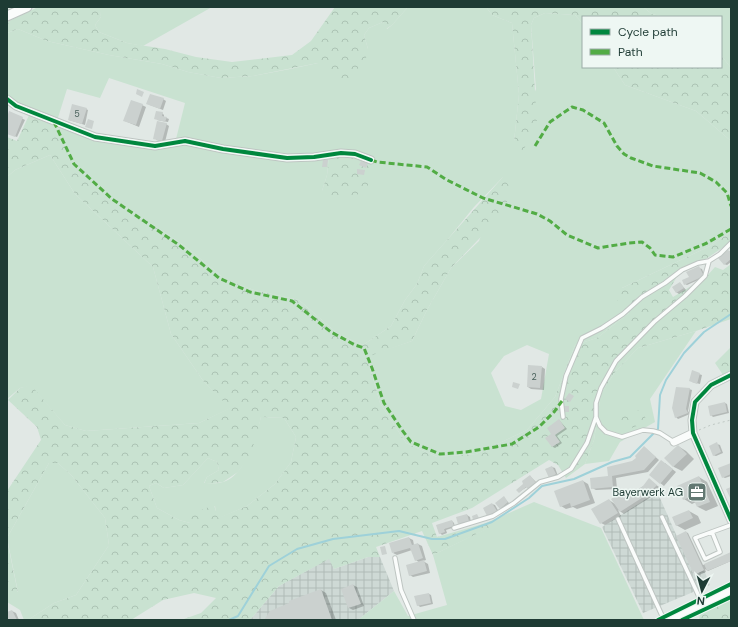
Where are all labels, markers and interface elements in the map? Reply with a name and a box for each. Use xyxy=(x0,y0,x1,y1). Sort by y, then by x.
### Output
legend xyxy=(582,16,722,68)
text: Cycle path xyxy=(618,24,678,40)
text: Path xyxy=(618,44,643,60)
house number: 5 xyxy=(74,108,80,120)
house number: 2 xyxy=(531,371,537,383)
office icon: Bayerwerk AG xyxy=(686,481,708,503)
place label: Bayerwerk AG xyxy=(612,485,683,499)
north arrow xyxy=(682,571,722,611)
text: N xyxy=(696,594,706,608)

